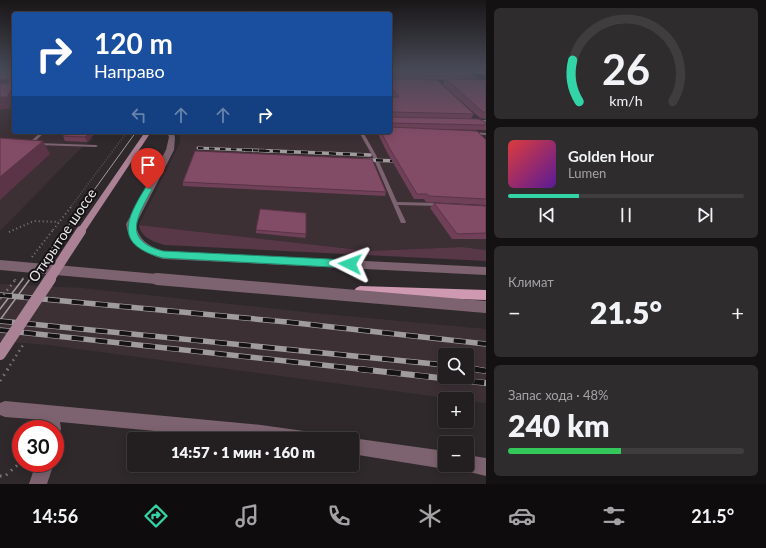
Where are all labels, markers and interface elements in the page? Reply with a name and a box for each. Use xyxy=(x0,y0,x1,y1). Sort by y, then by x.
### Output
text: 120 m xyxy=(94,26,173,60)
icon: right xyxy=(28,28,80,80)
text: 26 xyxy=(602,43,650,93)
text: Направо xyxy=(94,60,165,82)
text: km/h xyxy=(609,91,643,108)
icon: left xyxy=(128,104,150,126)
icon: ahead xyxy=(170,104,192,126)
icon: ahead xyxy=(212,104,234,126)
icon: right xyxy=(254,104,276,126)
text: Golden Hour xyxy=(568,147,654,165)
pin xyxy=(131,148,165,189)
icon: arrive xyxy=(137,154,159,176)
text: Lumen xyxy=(568,165,606,181)
street label: Открытое шоссе xyxy=(24,185,100,285)
icon: previous xyxy=(536,204,558,226)
icon: pause xyxy=(615,204,637,226)
icon: next xyxy=(694,204,716,226)
position arrow xyxy=(329,243,371,285)
text: Климат xyxy=(508,274,554,290)
text: 21.5° xyxy=(590,294,662,330)
text: − xyxy=(508,299,521,326)
text: + xyxy=(731,299,744,326)
map controls xyxy=(438,348,474,472)
button: search xyxy=(438,348,474,384)
text: Запас хода · 48% xyxy=(508,387,609,403)
button: + xyxy=(438,392,474,428)
text: 240 km xyxy=(508,407,609,443)
speed limit sign: 30 xyxy=(12,420,64,472)
button: − xyxy=(438,436,474,472)
text: 14:57 · 1 мин · 160 m xyxy=(171,443,315,461)
icon: directions xyxy=(142,502,170,530)
icon: music xyxy=(233,502,261,530)
icon: phone xyxy=(325,502,353,530)
icon: climate xyxy=(416,502,444,530)
icon: car xyxy=(508,502,536,530)
icon: filters xyxy=(600,502,628,530)
text: 14:56 xyxy=(32,505,78,527)
text: 21.5° xyxy=(691,505,734,527)

